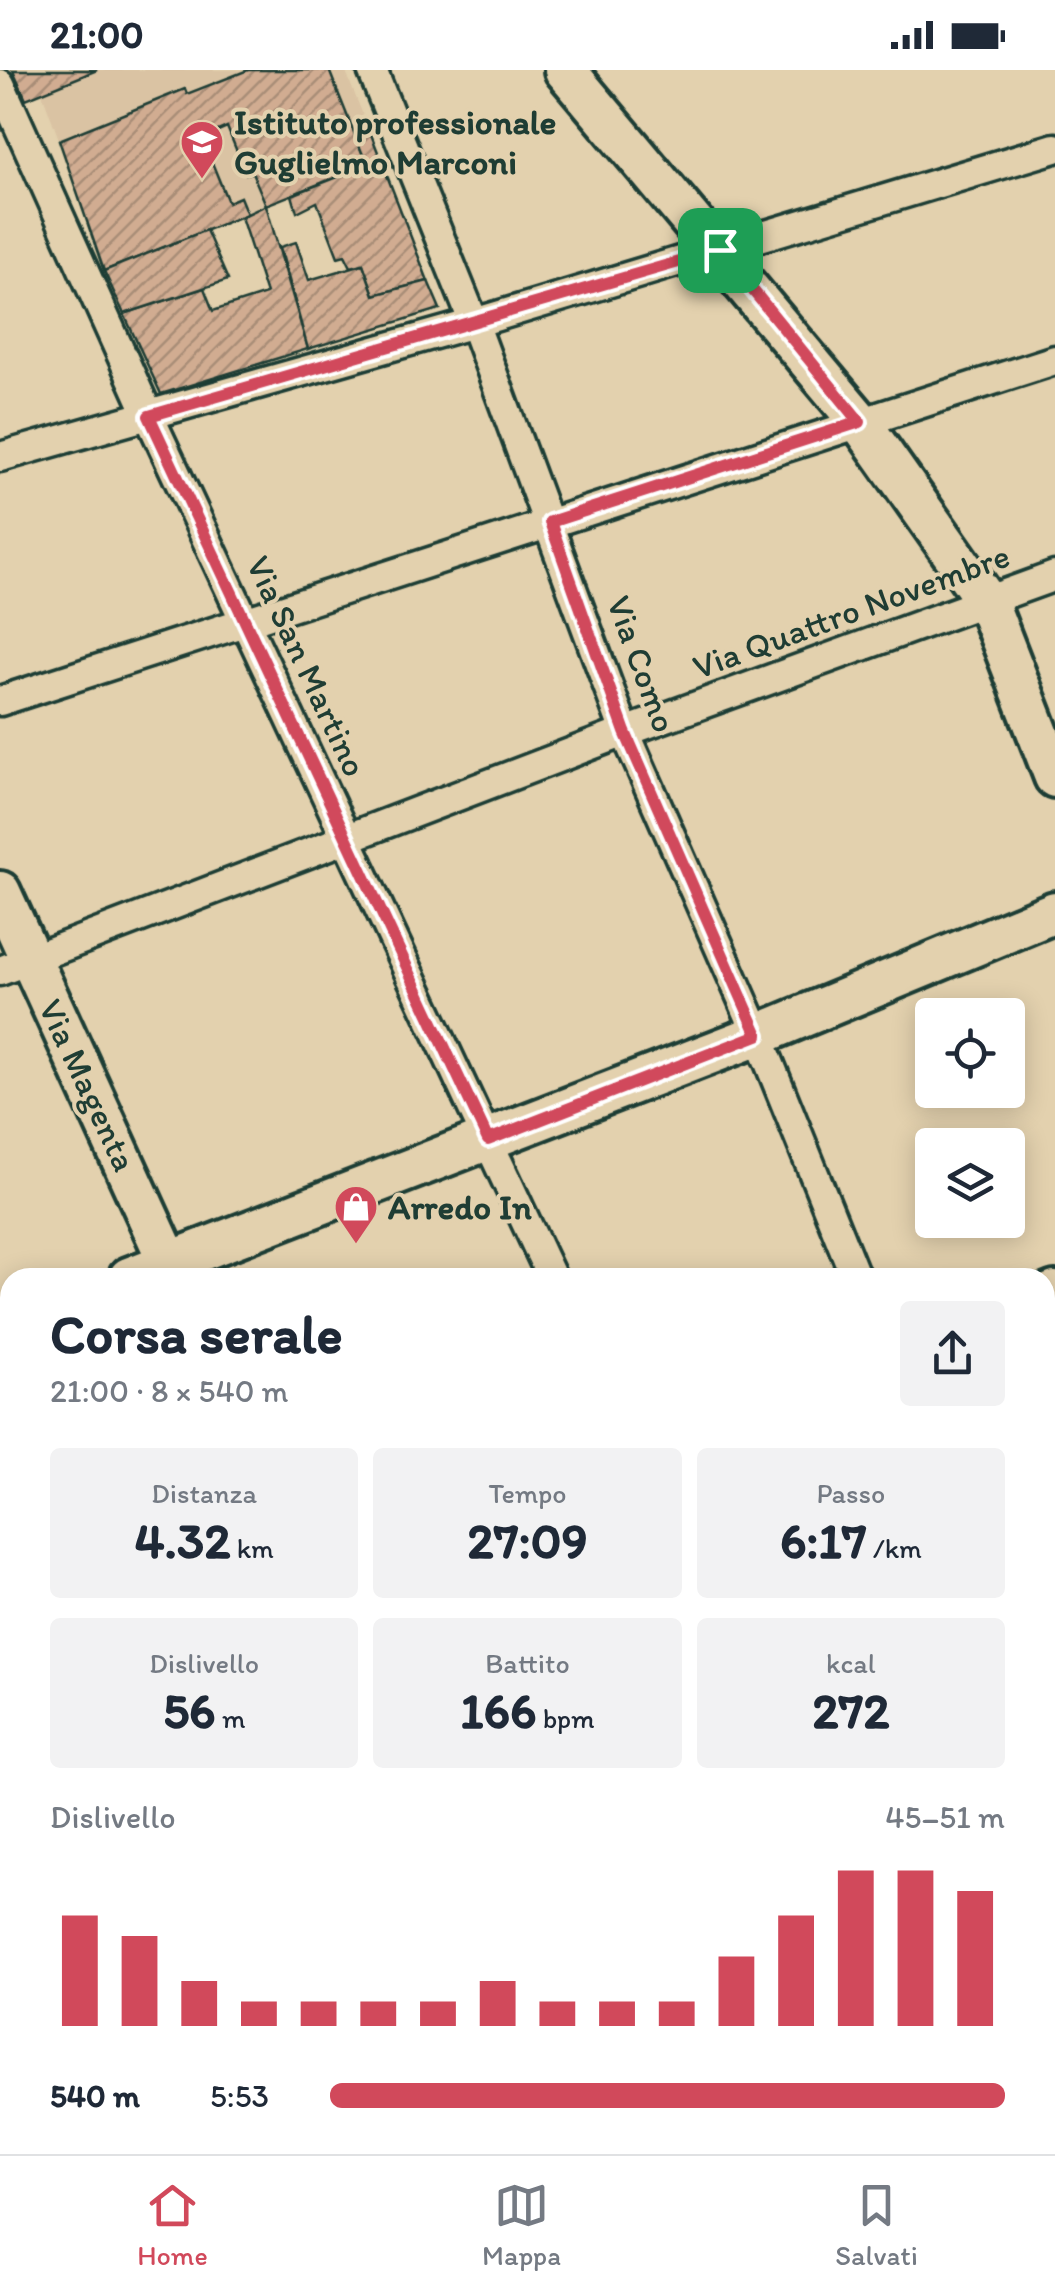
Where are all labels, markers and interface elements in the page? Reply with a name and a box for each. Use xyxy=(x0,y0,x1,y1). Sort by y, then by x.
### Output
text: 21:00 xyxy=(50,12,144,58)
place label: Istituto professionale Guglielmo Marconi xyxy=(234,101,556,183)
school or university icon: Istituto professionale Guglielmo Marconi xyxy=(179,119,225,180)
pin xyxy=(678,208,763,293)
icon: arrive xyxy=(693,223,748,278)
street label: Via Quattro Novembre xyxy=(687,534,1015,688)
street label: Via San Martino xyxy=(238,549,376,783)
street label: Via Como xyxy=(598,590,686,738)
street label: Via Magenta xyxy=(30,992,146,1178)
map controls xyxy=(915,998,1025,1238)
button: locate xyxy=(915,998,1025,1108)
button: layers xyxy=(915,1128,1025,1238)
shop icon: Arredo In xyxy=(333,1184,379,1245)
place label: Arredo In xyxy=(388,1186,532,1228)
text: Corsa serale xyxy=(50,1301,343,1367)
button: share xyxy=(900,1301,1005,1406)
text: 21:00 · 8 × 540 m xyxy=(50,1372,288,1410)
text: Distanza xyxy=(151,1476,257,1510)
text: Tempo xyxy=(489,1476,566,1510)
text: Passo xyxy=(816,1476,885,1510)
text: 4.32 xyxy=(135,1510,230,1571)
text: 27:09 xyxy=(467,1510,588,1571)
text: 6:17 xyxy=(780,1510,867,1571)
text: km xyxy=(230,1531,274,1565)
text: /km xyxy=(867,1531,922,1565)
text: Dislivello xyxy=(149,1646,259,1680)
text: Battito xyxy=(485,1646,570,1680)
text: kcal xyxy=(826,1646,876,1680)
text: 56 xyxy=(163,1680,216,1741)
text: 166 xyxy=(460,1680,536,1741)
text: 272 xyxy=(812,1680,890,1741)
text: m xyxy=(216,1701,245,1735)
text: bpm xyxy=(536,1701,595,1735)
text: Dislivello xyxy=(50,1798,176,1836)
text: 45–51 m xyxy=(885,1798,1005,1836)
text: 540 m xyxy=(50,2077,140,2115)
text: 5:53 xyxy=(210,2077,269,2115)
tab: Home xyxy=(137,2178,208,2272)
tab: Mappa xyxy=(482,2178,561,2272)
tab: Salvati xyxy=(835,2178,918,2272)

